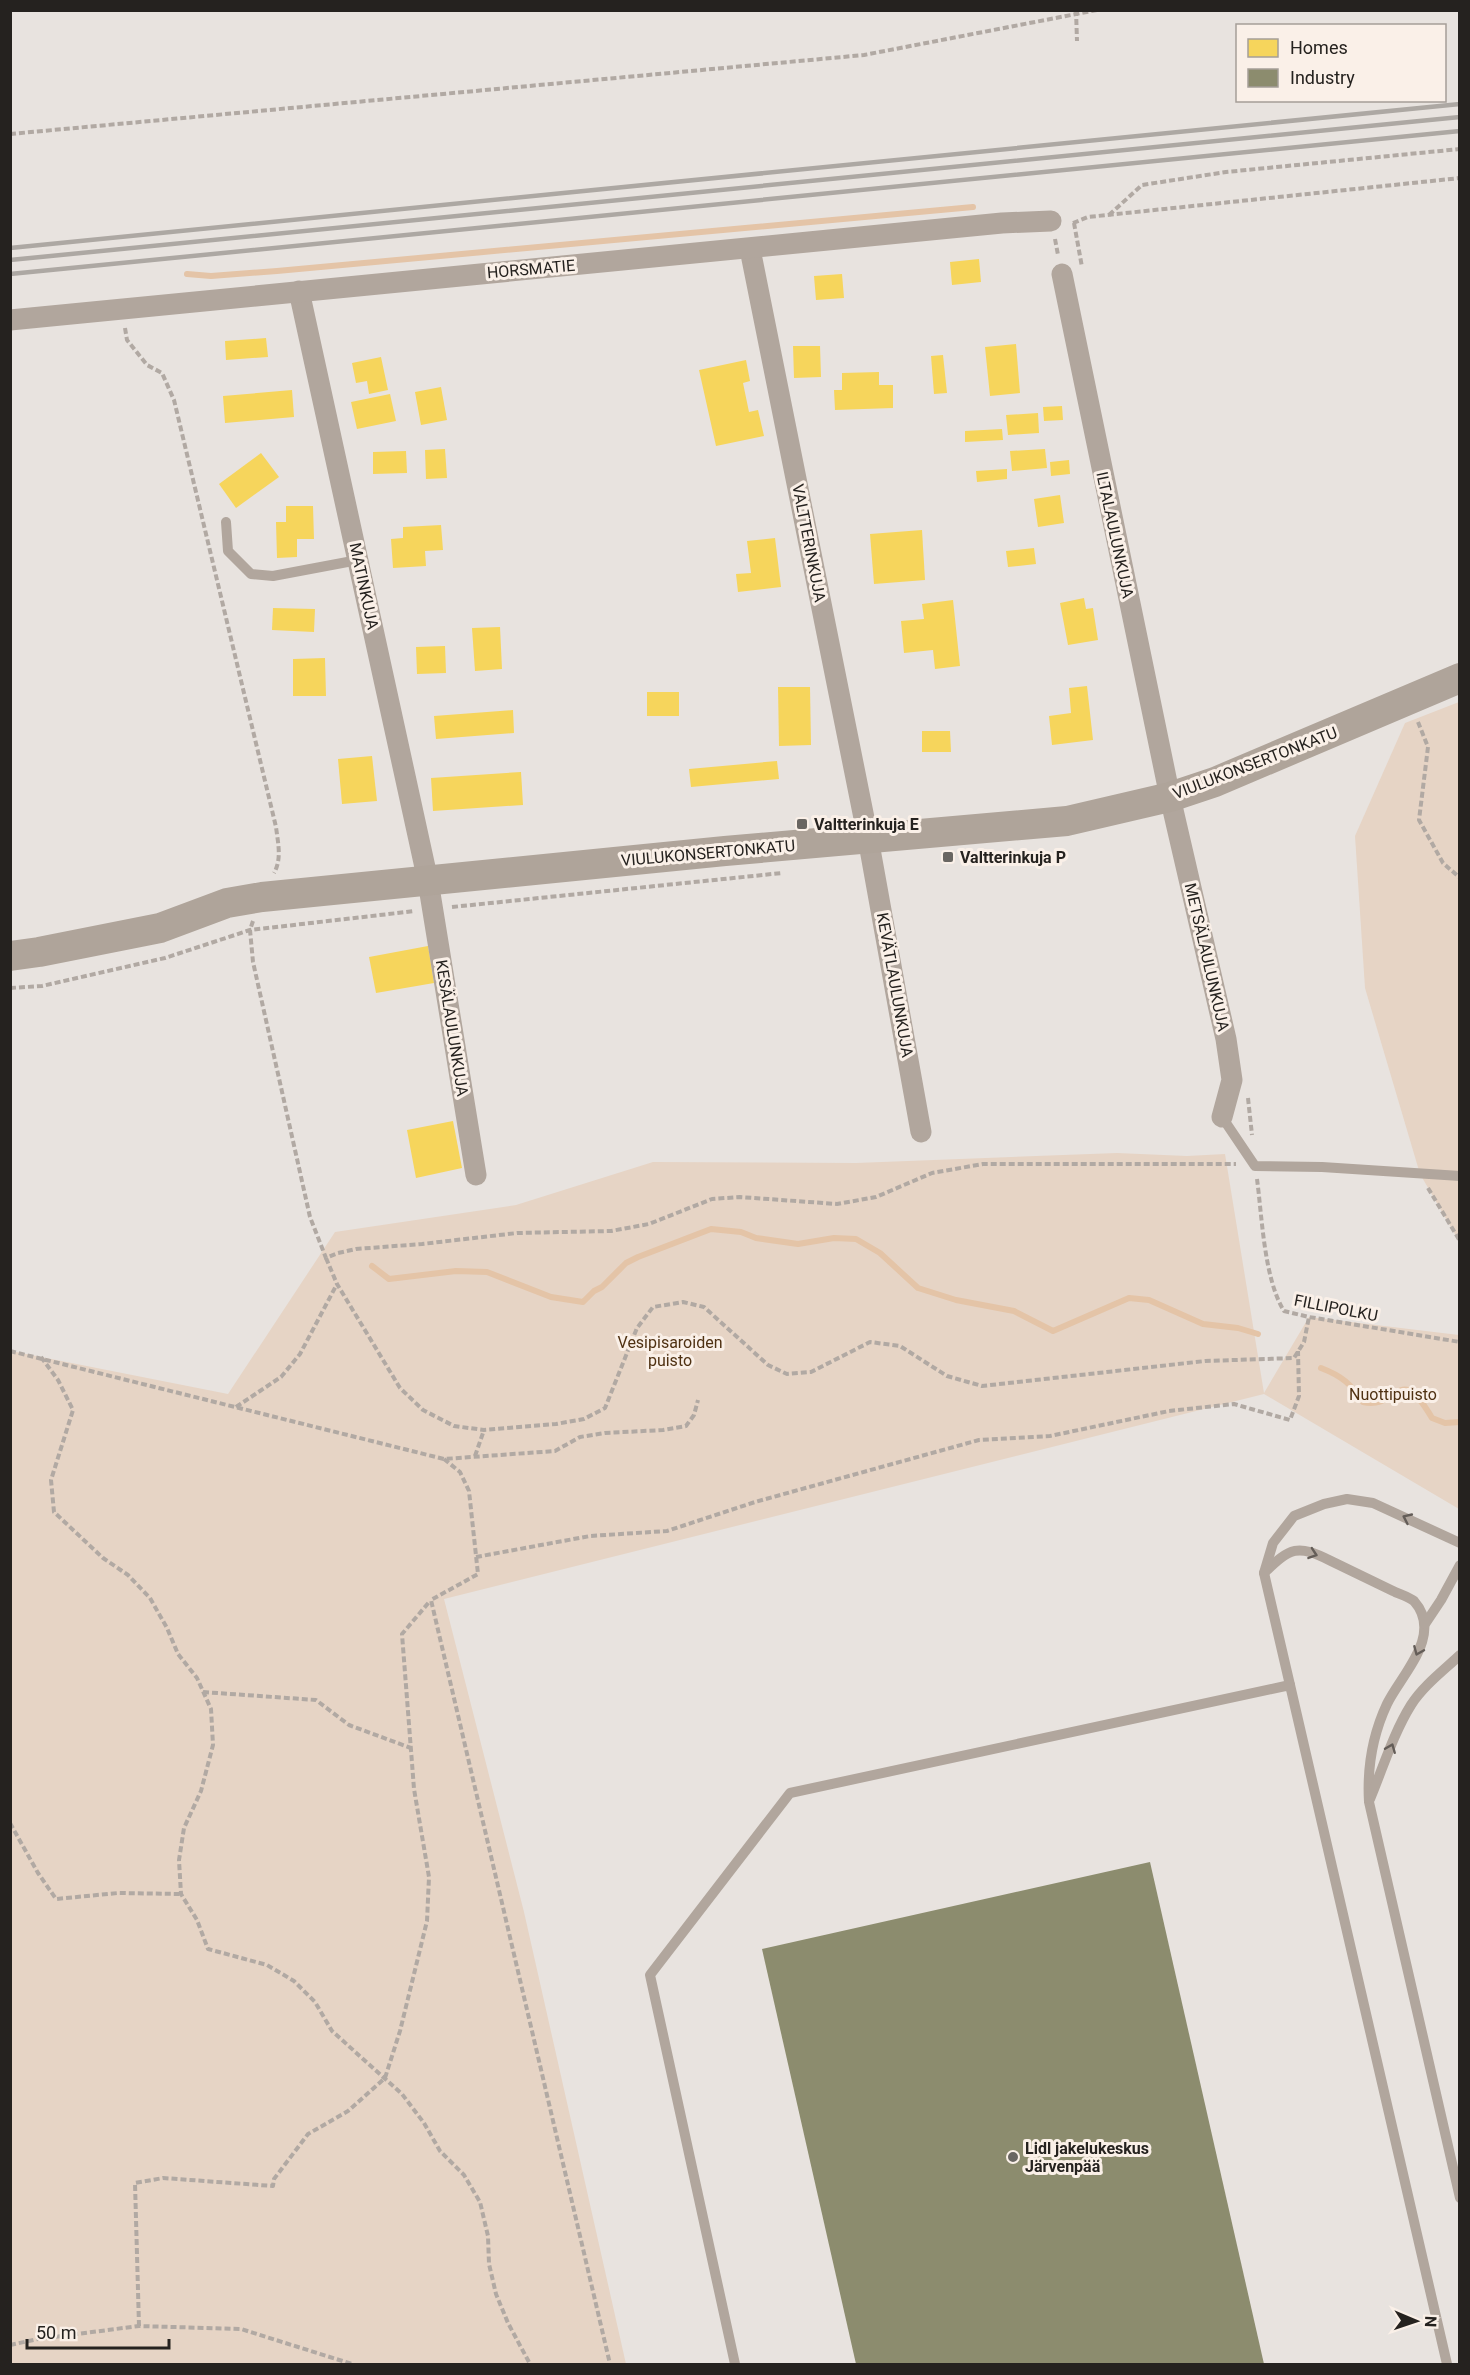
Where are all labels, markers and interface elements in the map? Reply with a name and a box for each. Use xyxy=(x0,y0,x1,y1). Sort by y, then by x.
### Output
legend xyxy=(1236,24,1446,102)
text: Homes xyxy=(1290,37,1348,58)
text: Industry xyxy=(1290,67,1355,88)
street label: HORSMATIE xyxy=(486,256,576,282)
street label: ILTALAULUNKUJA xyxy=(1092,470,1138,601)
street label: VALTTERINKUJA xyxy=(788,482,830,604)
street label: MATINKUJA xyxy=(346,541,383,632)
street label: VIULUKONSERTONKATU xyxy=(1170,723,1340,803)
place label: Valtterinkuja E xyxy=(814,815,919,834)
marker: Valtterinkuja E xyxy=(795,817,809,831)
street label: VIULUKONSERTONKATU xyxy=(620,836,796,870)
place label: Valtterinkuja P xyxy=(960,848,1066,867)
marker: Valtterinkuja P xyxy=(941,850,955,864)
street label: METSÄLAULUNKUJA xyxy=(1181,881,1233,1034)
street label: KEVÄTLAULUNKUJA xyxy=(873,911,917,1059)
street label: KESÄLAULUNKUJA xyxy=(432,958,472,1098)
street label: FILLIPOLKU xyxy=(1293,1291,1379,1325)
park label: Vesipisaroiden puisto xyxy=(618,1333,722,1370)
park label: Nuottipuisto xyxy=(1349,1385,1437,1404)
one-way arrow xyxy=(1402,1514,1413,1526)
one-way arrow xyxy=(1308,1546,1318,1559)
one-way arrow xyxy=(1413,1645,1425,1656)
one-way arrow xyxy=(1384,1743,1396,1754)
place label: Lidl jakelukeskus Järvenpää xyxy=(1025,2139,1149,2176)
marker: Lidl jakelukeskus Järvenpää xyxy=(1006,2150,1020,2164)
north arrow xyxy=(1386,2291,1446,2351)
scale bar xyxy=(27,2312,170,2350)
text: N xyxy=(1421,2316,1440,2327)
text: 50 m xyxy=(36,2322,76,2343)

